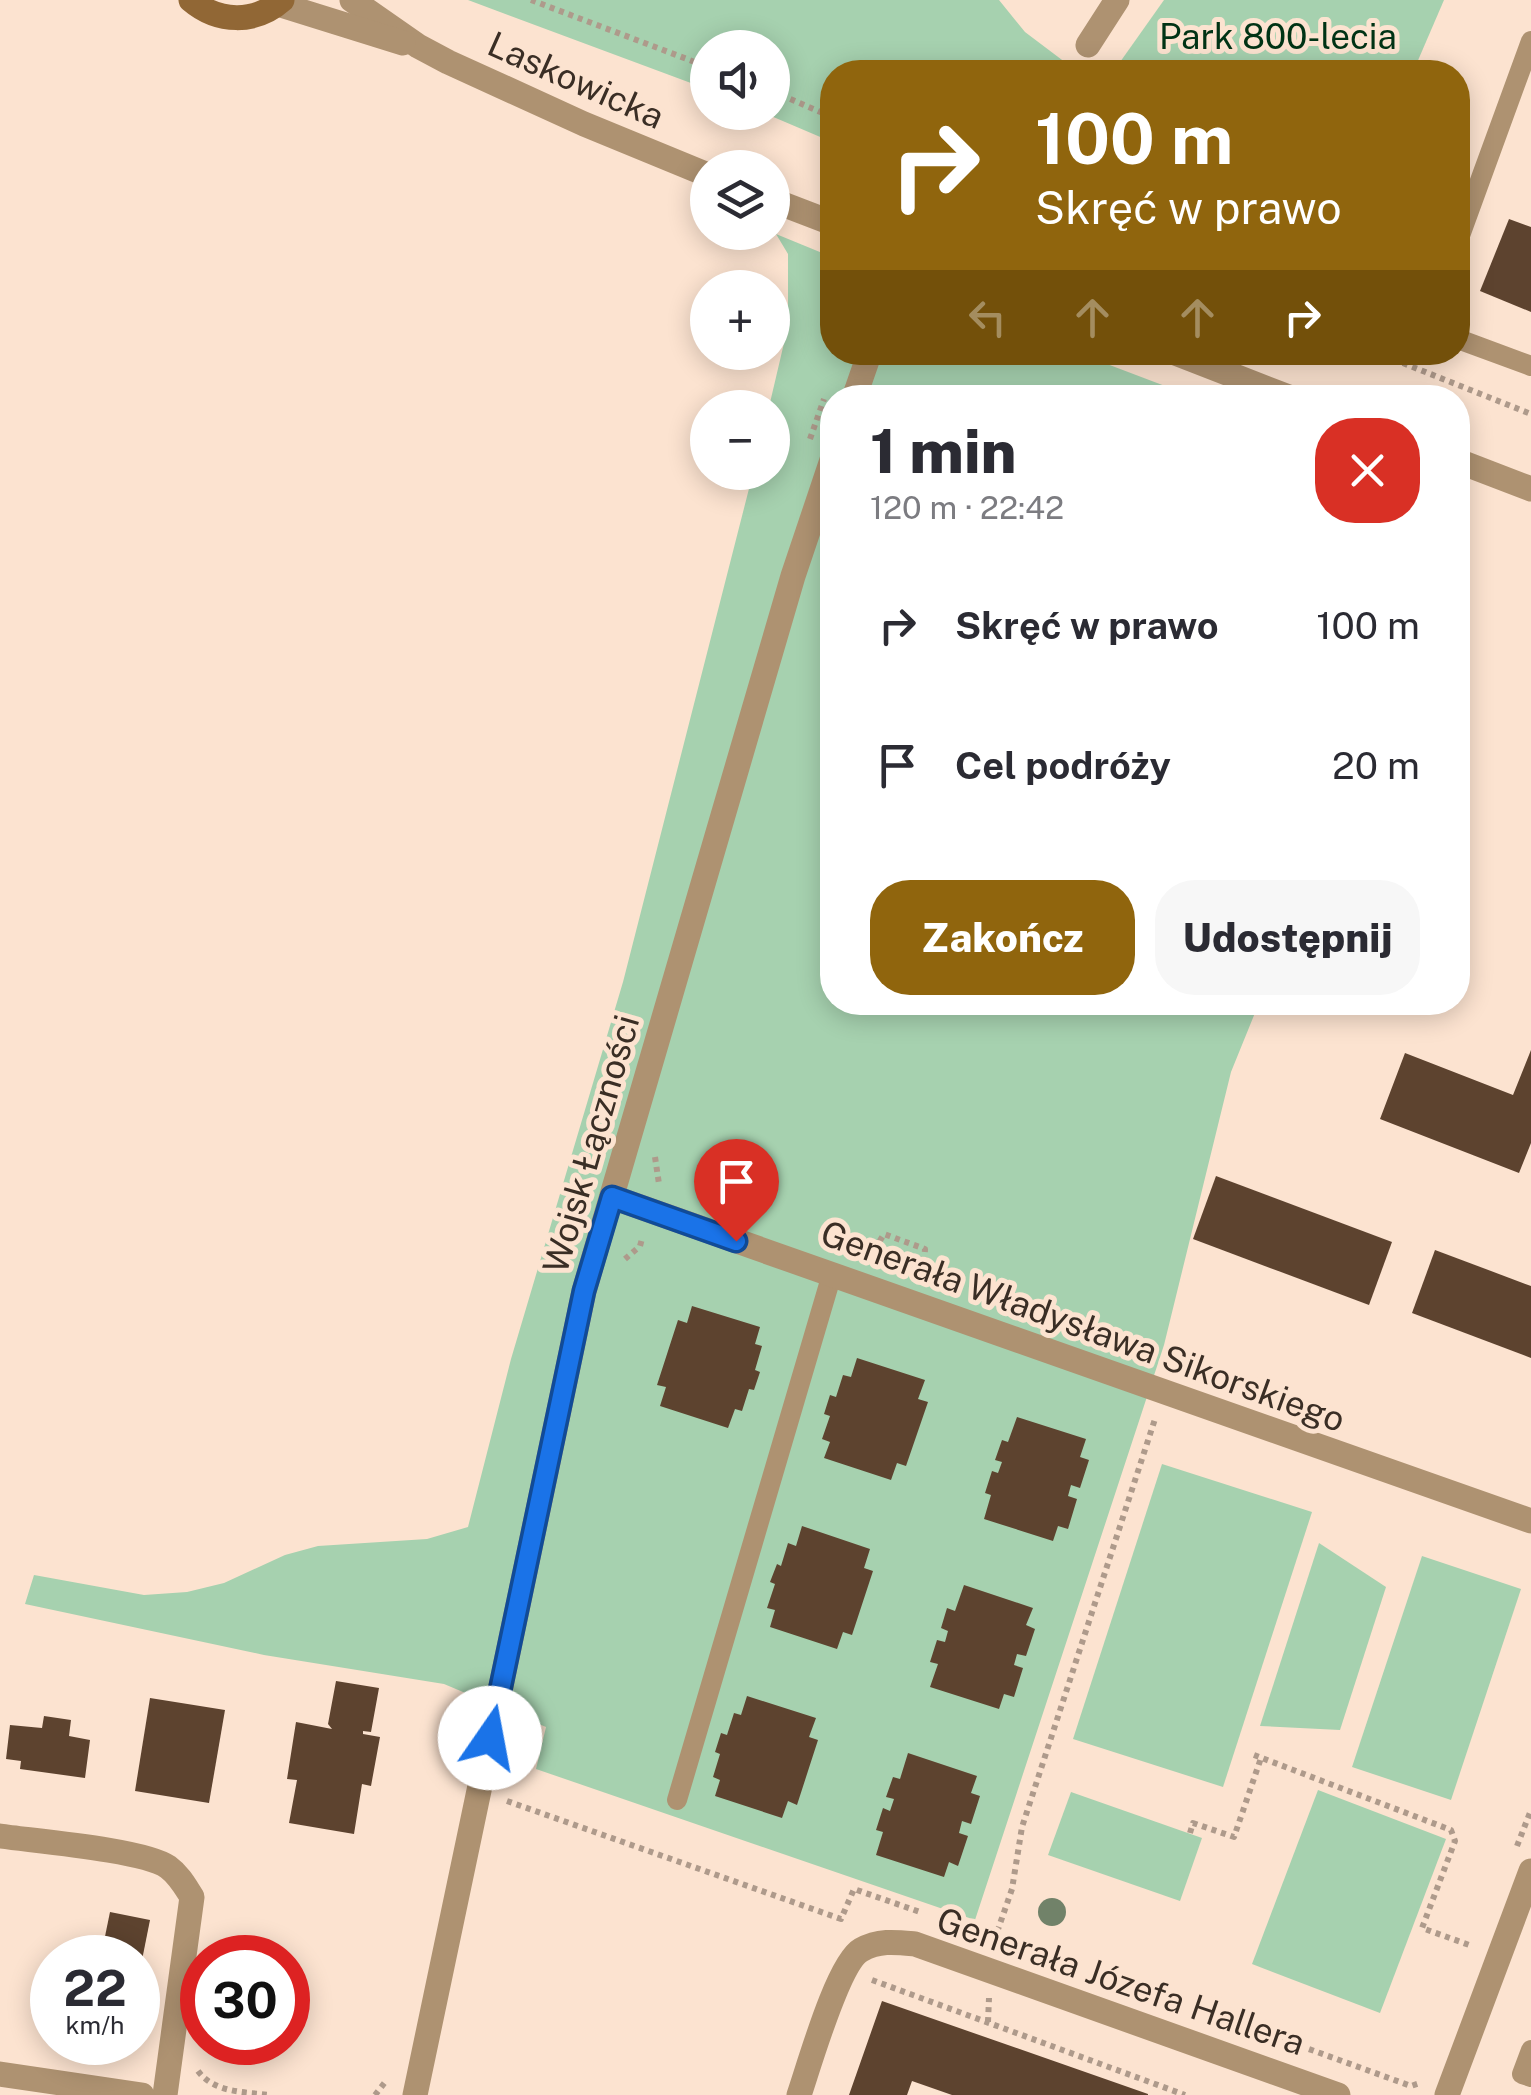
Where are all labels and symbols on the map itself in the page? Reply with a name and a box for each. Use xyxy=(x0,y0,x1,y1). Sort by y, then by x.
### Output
park label: Park 800-lecia xyxy=(1159,16,1397,57)
street label: Laskowicka xyxy=(482,23,670,137)
street label: Wojsk Łączności xyxy=(535,1010,647,1278)
pin xyxy=(694,1139,779,1242)
street label: Generała Władysława Sikorskiego xyxy=(815,1212,1351,1440)
position arrow xyxy=(438,1686,542,1790)
street label: Generała Józefa Hallera xyxy=(932,1899,1310,2063)
speed limit sign: 30 xyxy=(180,1935,310,2065)

